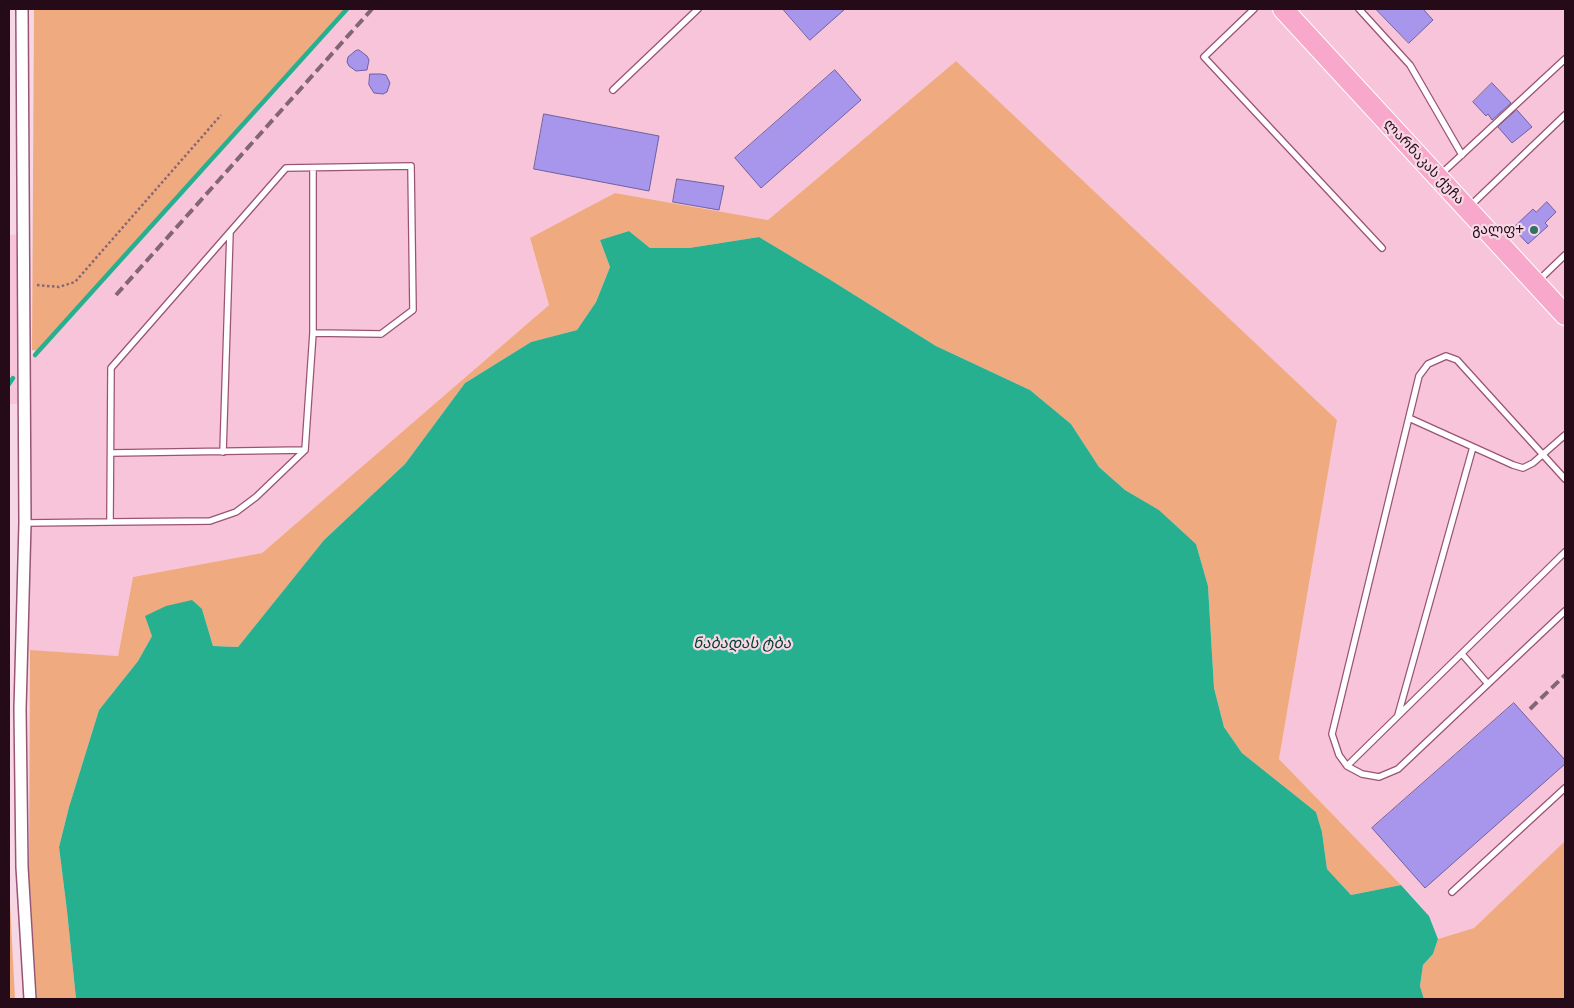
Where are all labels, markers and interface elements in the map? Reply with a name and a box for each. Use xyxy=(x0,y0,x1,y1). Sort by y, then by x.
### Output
street label: ლარნაკას ქუჩა xyxy=(1380,116,1468,208)
place label: გალფ+ xyxy=(1472,222,1524,238)
marker: გალფ+ xyxy=(1528,224,1540,236)
water label: ნაბადას ტბა xyxy=(693,635,791,653)

